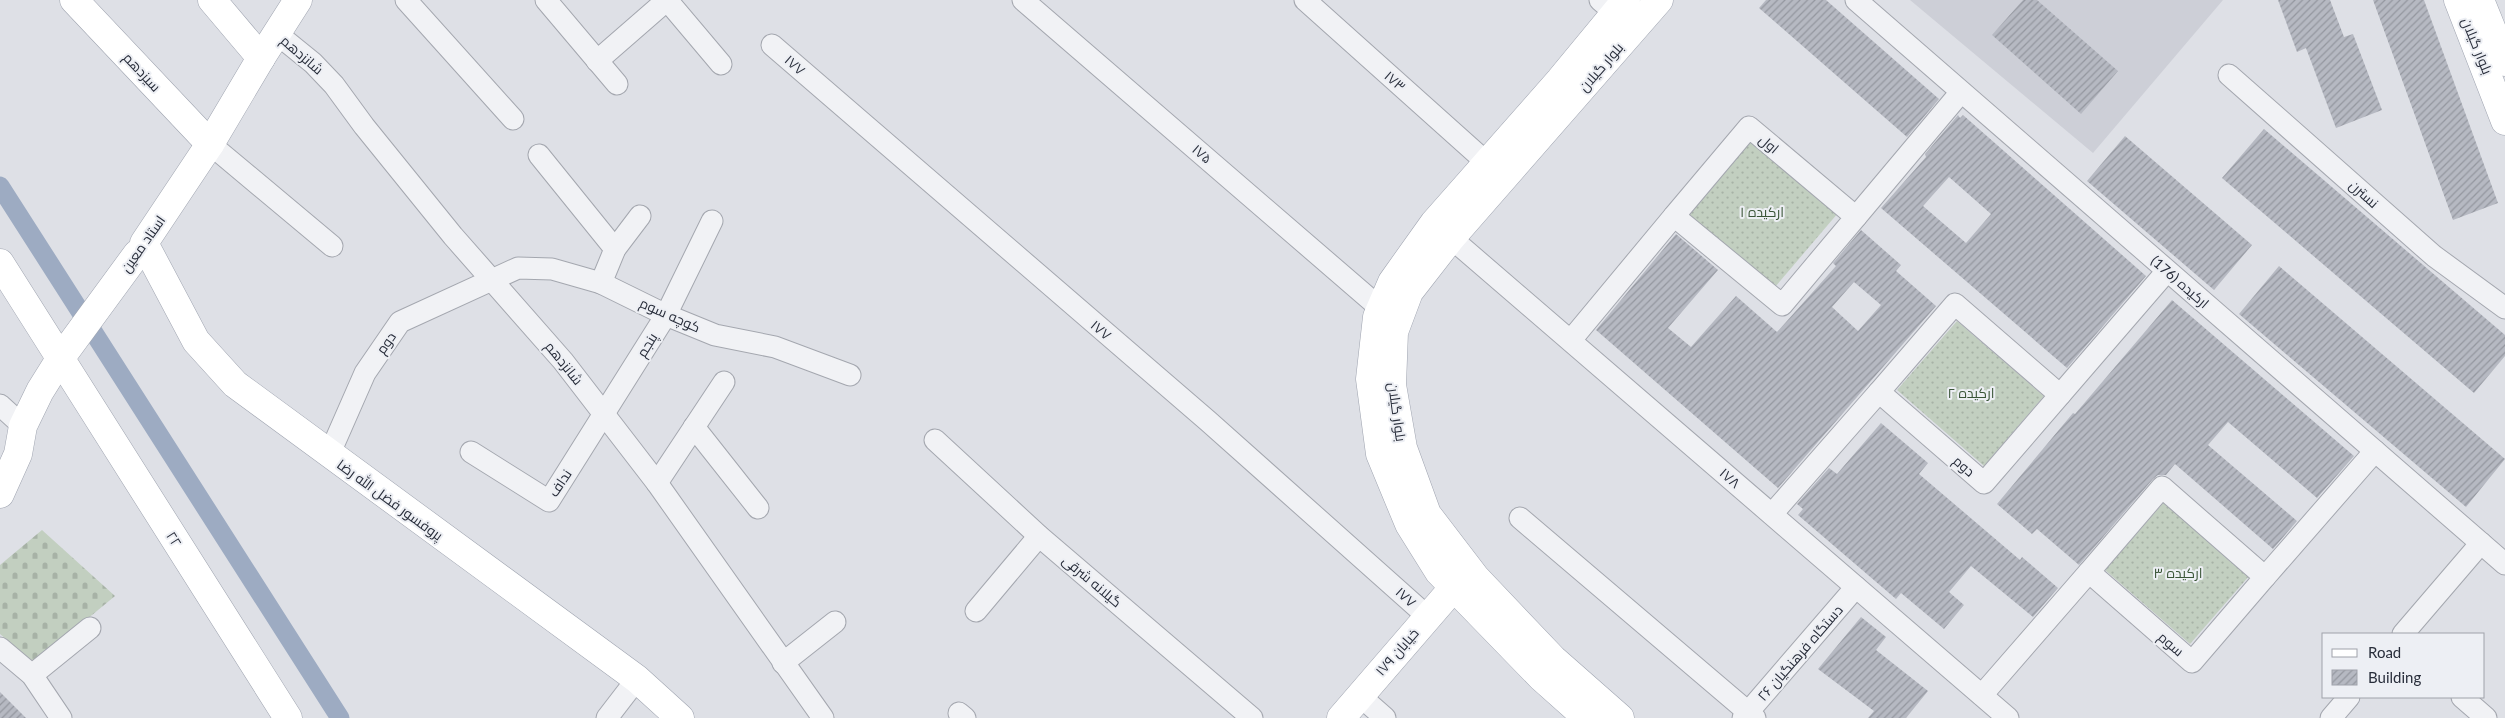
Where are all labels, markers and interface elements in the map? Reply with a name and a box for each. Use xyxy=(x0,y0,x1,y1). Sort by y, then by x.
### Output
street label: بلوار گیلان xyxy=(2458,15,2496,77)
street label: شانزدهم xyxy=(276,32,327,79)
street label: بلوار گیلان xyxy=(1575,39,1627,95)
street label: سیزدهم xyxy=(119,49,165,96)
street label: ۱۷۷ xyxy=(782,51,809,78)
street label: ۱۷۳ xyxy=(1381,67,1409,94)
street label: اول xyxy=(1755,130,1783,158)
street label: ۱۷۵ xyxy=(1189,140,1216,167)
street label: نسترن xyxy=(2346,176,2382,211)
park label: ارکیده ۱ xyxy=(1740,203,1784,220)
street label: استاد معین xyxy=(117,212,168,276)
street label: ارکیده (176) xyxy=(2148,252,2213,311)
street label: کوچه سوم xyxy=(636,294,703,337)
street label: ۱۷۷ xyxy=(1088,316,1115,343)
street label: دوم xyxy=(372,328,401,358)
street label: پنجم xyxy=(633,329,662,361)
street label: شانزدهم xyxy=(540,338,587,389)
street label: بلوار گیلان xyxy=(1385,381,1410,443)
park label: ارکیده ۲ xyxy=(1948,384,1994,401)
street label: دوم xyxy=(1949,452,1979,481)
street label: پروفسور فضل الله رضا xyxy=(333,455,447,545)
street label: ۱۷۸ xyxy=(1717,464,1744,491)
street label: نداف xyxy=(544,466,575,500)
street label: ۲۲ xyxy=(163,528,186,550)
street label: گیلانه شرقی xyxy=(1059,551,1125,610)
park label: ارکیده ۳ xyxy=(2153,564,2203,581)
street label: ۱۷۷ xyxy=(1393,583,1420,610)
street label: ۲۶ دستگاه فرهنگیان xyxy=(1753,601,1846,704)
street label: خیابان ۱۷۹ xyxy=(1371,625,1422,679)
street label: سوم xyxy=(2154,628,2188,661)
legend xyxy=(2322,633,2485,698)
text: Road xyxy=(2368,643,2401,661)
text: Building xyxy=(2368,668,2421,686)

